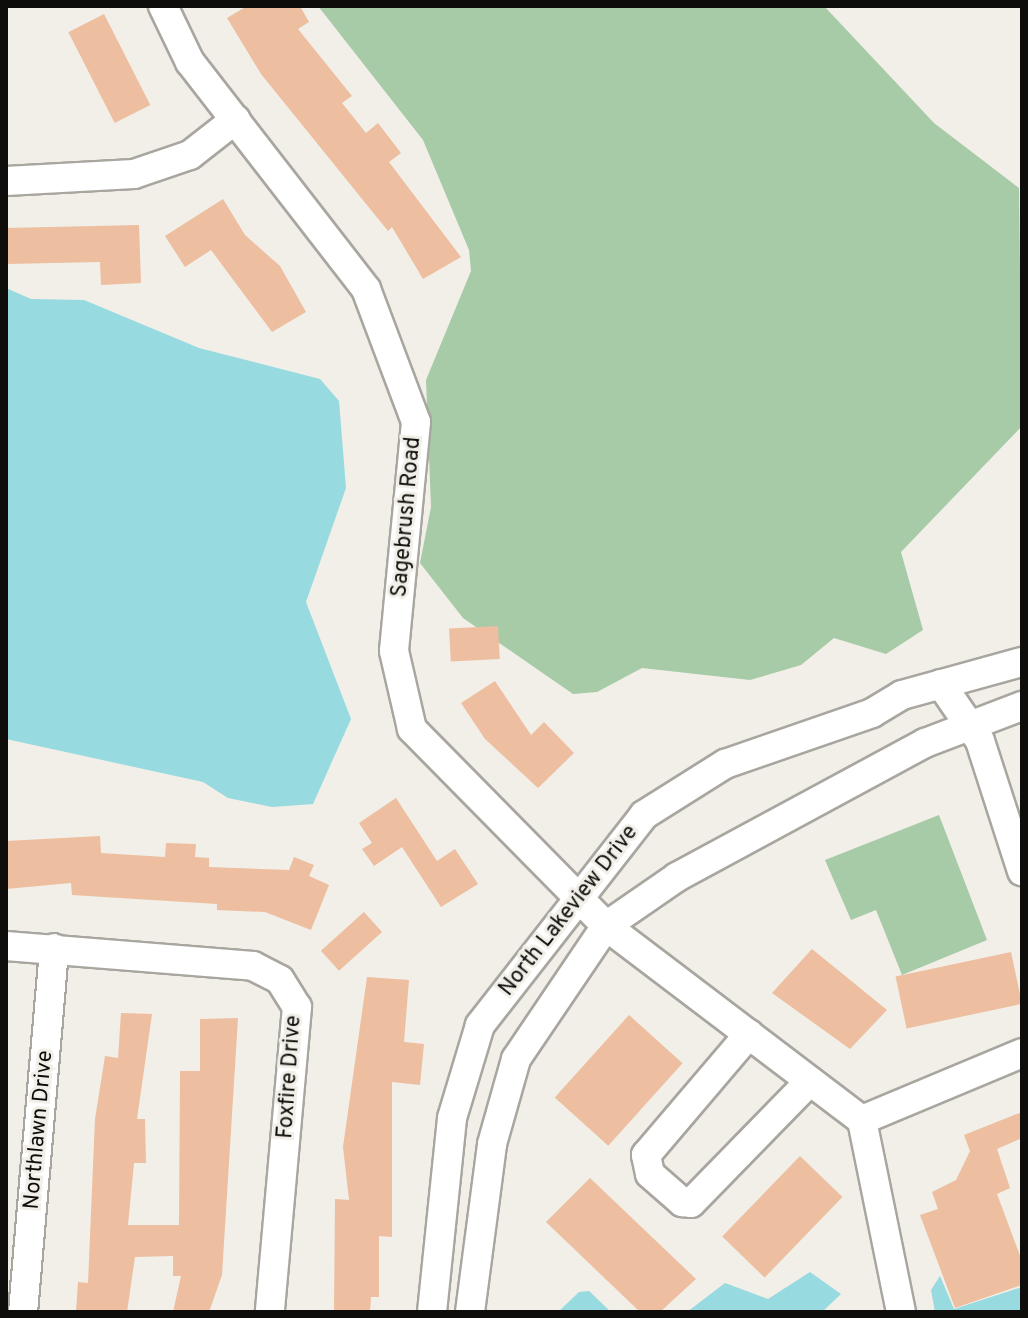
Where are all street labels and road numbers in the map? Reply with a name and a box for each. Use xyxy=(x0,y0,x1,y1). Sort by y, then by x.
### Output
street label: Sagebrush Road xyxy=(387,436,427,598)
street label: North Lakeview Drive xyxy=(494,820,644,1002)
street label: Foxfire Drive xyxy=(273,1014,307,1140)
street label: Northlawn Drive xyxy=(19,1049,59,1211)

